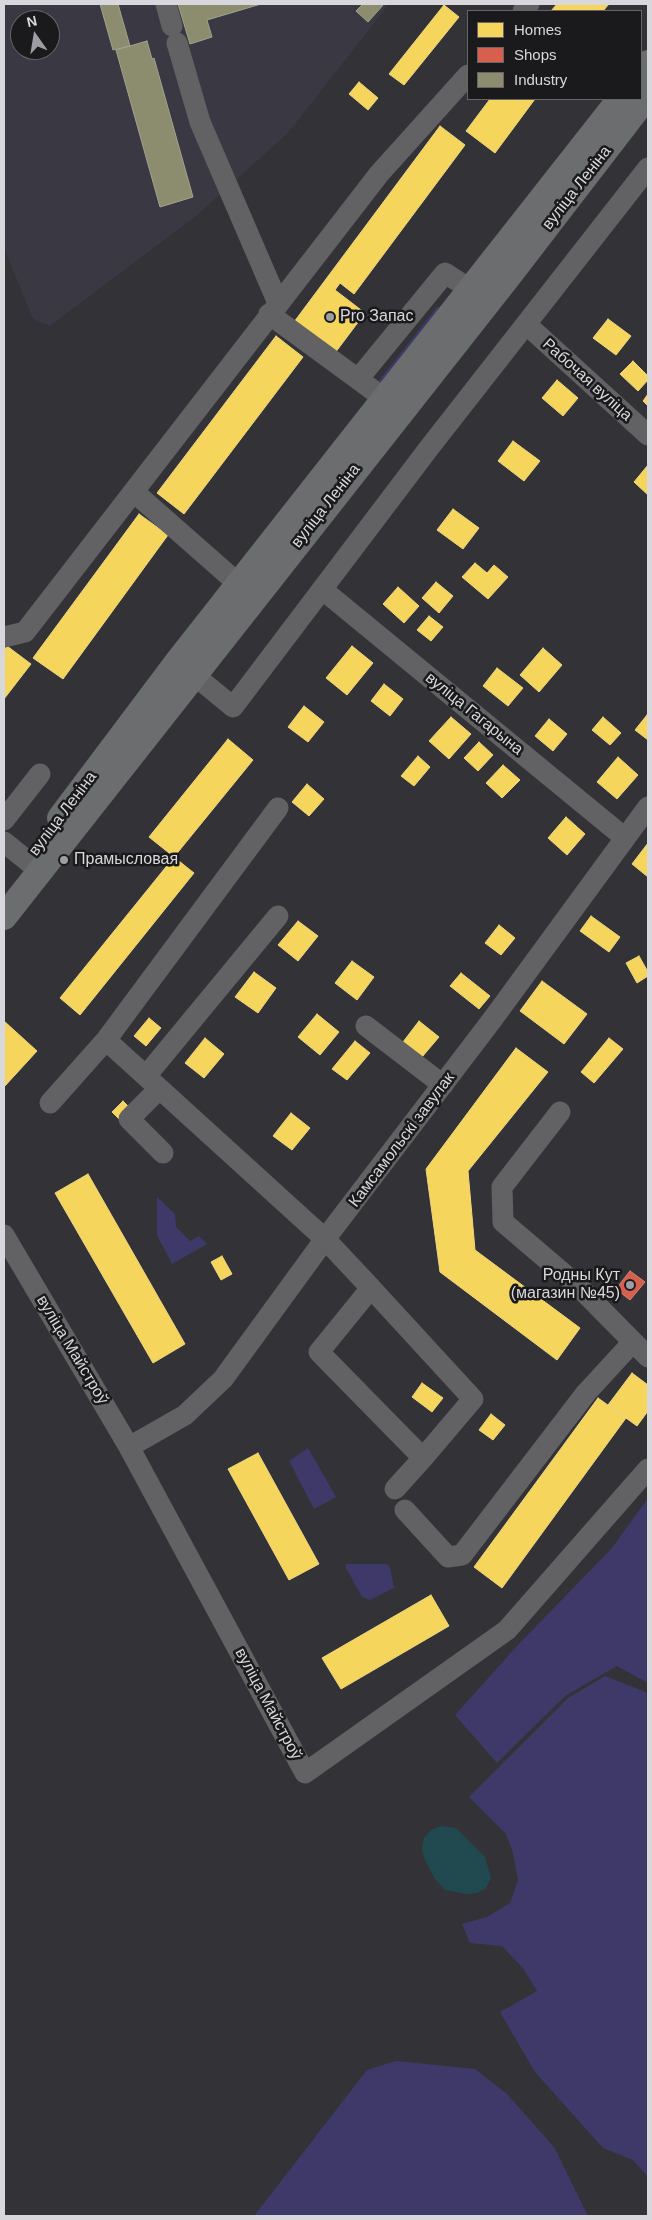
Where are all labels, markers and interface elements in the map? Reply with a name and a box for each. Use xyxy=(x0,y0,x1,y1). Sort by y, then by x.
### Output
north arrow xyxy=(10,10,60,60)
legend xyxy=(467,10,642,100)
text: N xyxy=(25,12,39,30)
text: Homes xyxy=(514,21,562,38)
text: Shops xyxy=(514,46,557,63)
text: Industry xyxy=(514,71,567,88)
street label: вуліца Леніна xyxy=(538,142,616,234)
place label: Pro Запас xyxy=(340,307,413,327)
marker: Pro Запас xyxy=(324,311,336,323)
street label: Рабочая вуліца xyxy=(538,335,636,425)
street label: вуліца Леніна xyxy=(287,460,365,552)
street label: вуліца Гагарына xyxy=(421,669,527,759)
street label: вуліца Леніна xyxy=(25,768,101,860)
place label: Прамысловая xyxy=(74,850,178,870)
marker: Прамысловая xyxy=(58,854,70,866)
street label: Камсамольскі завулак xyxy=(345,1069,459,1211)
place label: Родны Кут (магазин №45) xyxy=(511,1266,620,1304)
marker: Родны Кут (магазин №45) xyxy=(624,1279,636,1291)
street label: вуліца Майстроў xyxy=(32,1292,112,1408)
street label: вуліца Майстроў xyxy=(230,1645,306,1763)

